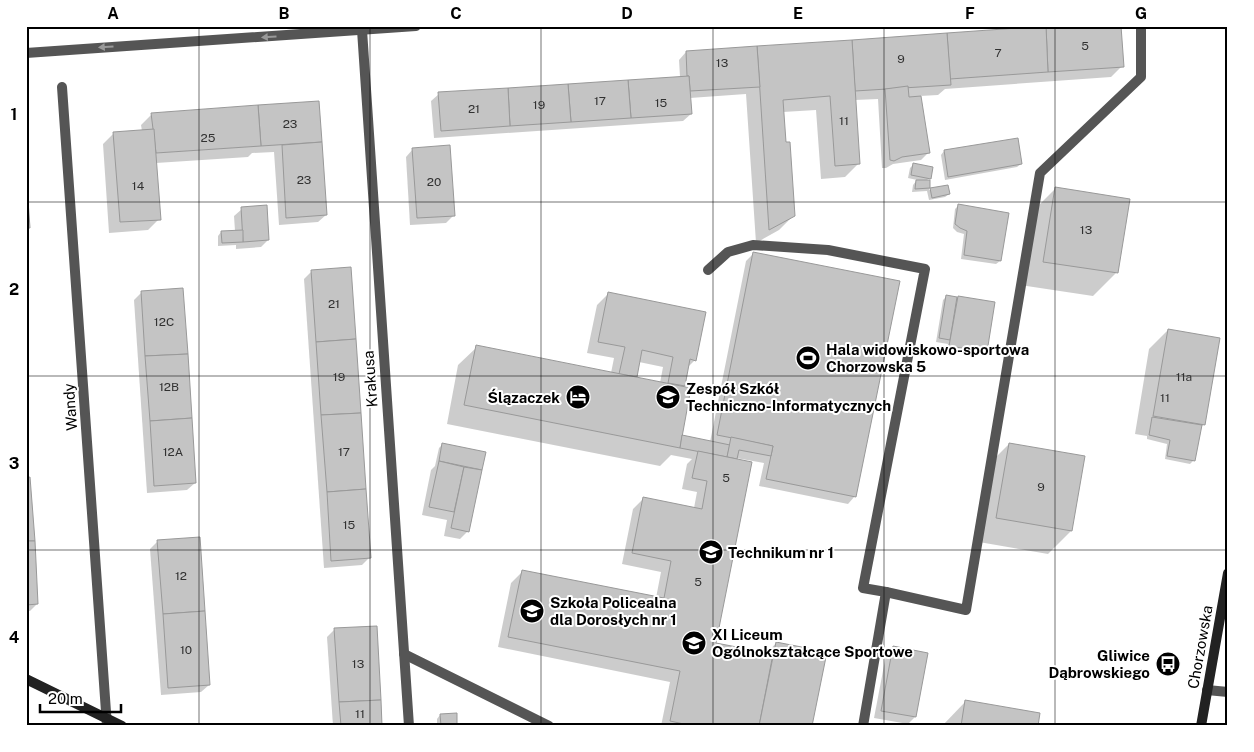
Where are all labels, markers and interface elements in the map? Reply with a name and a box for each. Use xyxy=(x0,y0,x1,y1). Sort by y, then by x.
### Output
text: A xyxy=(107,4,119,23)
text: B xyxy=(279,4,290,23)
text: C xyxy=(450,4,462,23)
text: D xyxy=(621,4,633,23)
text: E xyxy=(793,4,803,23)
text: F xyxy=(965,4,975,23)
text: G xyxy=(1135,4,1147,23)
one-way arrow xyxy=(260,33,276,41)
house number: 5 xyxy=(1081,39,1089,53)
one-way arrow xyxy=(98,44,114,52)
house number: 7 xyxy=(994,46,1002,60)
house number: 9 xyxy=(897,52,905,66)
house number: 13 xyxy=(716,56,728,70)
house number: 17 xyxy=(594,94,606,108)
house number: 15 xyxy=(655,96,668,110)
house number: 19 xyxy=(533,98,545,112)
house number: 21 xyxy=(468,102,480,116)
text: 1 xyxy=(11,105,17,124)
house number: 11 xyxy=(839,114,849,128)
house number: 23 xyxy=(283,117,297,131)
house number: 25 xyxy=(201,131,216,145)
house number: 23 xyxy=(297,173,311,187)
house number: 20 xyxy=(427,175,441,189)
house number: 14 xyxy=(132,179,145,193)
house number: 13 xyxy=(1080,223,1092,237)
text: 2 xyxy=(9,280,19,299)
house number: 21 xyxy=(328,297,340,311)
house number: 12C xyxy=(154,315,174,329)
place label: Hala widowiskowo-sportowa Chorzowska 5 xyxy=(826,341,1029,375)
sports icon: Hala widowiskowo-sportowa Chorzowska 5 xyxy=(795,345,821,371)
street label: Krakusa xyxy=(360,350,380,408)
house number: 19 xyxy=(333,370,345,384)
house number: 11a xyxy=(1176,370,1192,384)
house number: 12B xyxy=(159,380,179,394)
place label: Zespół Szkół Techniczno-Informatycznych xyxy=(686,380,891,414)
street label: Wandy xyxy=(60,383,80,431)
hotel icon: Ślązaczek xyxy=(565,384,591,410)
school or university icon: Zespół Szkół Techniczno-Informatycznych xyxy=(655,384,681,410)
place label: Ślązaczek xyxy=(488,388,560,406)
house number: 11 xyxy=(1160,391,1170,405)
house number: 12A xyxy=(163,445,184,459)
house number: 17 xyxy=(338,445,350,459)
text: 3 xyxy=(9,454,19,473)
house number: 5 xyxy=(722,471,730,485)
house number: 9 xyxy=(1037,480,1045,494)
house number: 15 xyxy=(343,518,356,532)
school or university icon: Technikum nr 1 xyxy=(698,539,724,565)
place label: Technikum nr 1 xyxy=(728,544,834,561)
house number: 12 xyxy=(175,569,187,583)
house number: 5 xyxy=(694,575,702,589)
place label: Szkoła Policealna dla Dorosłych nr 1 xyxy=(550,594,677,628)
school or university icon: Szkoła Policealna dla Dorosłych nr 1 xyxy=(519,598,545,624)
street label: Chorzowska xyxy=(1184,604,1216,690)
place label: XI Liceum Ogólnokształcące Sportowe xyxy=(712,626,913,660)
text: 4 xyxy=(9,628,20,647)
school or university icon: XI Liceum Ogólnokształcące Sportowe xyxy=(681,630,707,656)
house number: 10 xyxy=(180,643,192,657)
place label: Gliwice Dąbrowskiego xyxy=(1048,647,1150,681)
bus stop icon: Gliwice Dąbrowskiego xyxy=(1155,651,1181,677)
house number: 13 xyxy=(352,657,364,671)
scale bar xyxy=(40,682,121,714)
text: 20 m xyxy=(48,690,83,707)
house number: 11 xyxy=(355,707,365,721)

